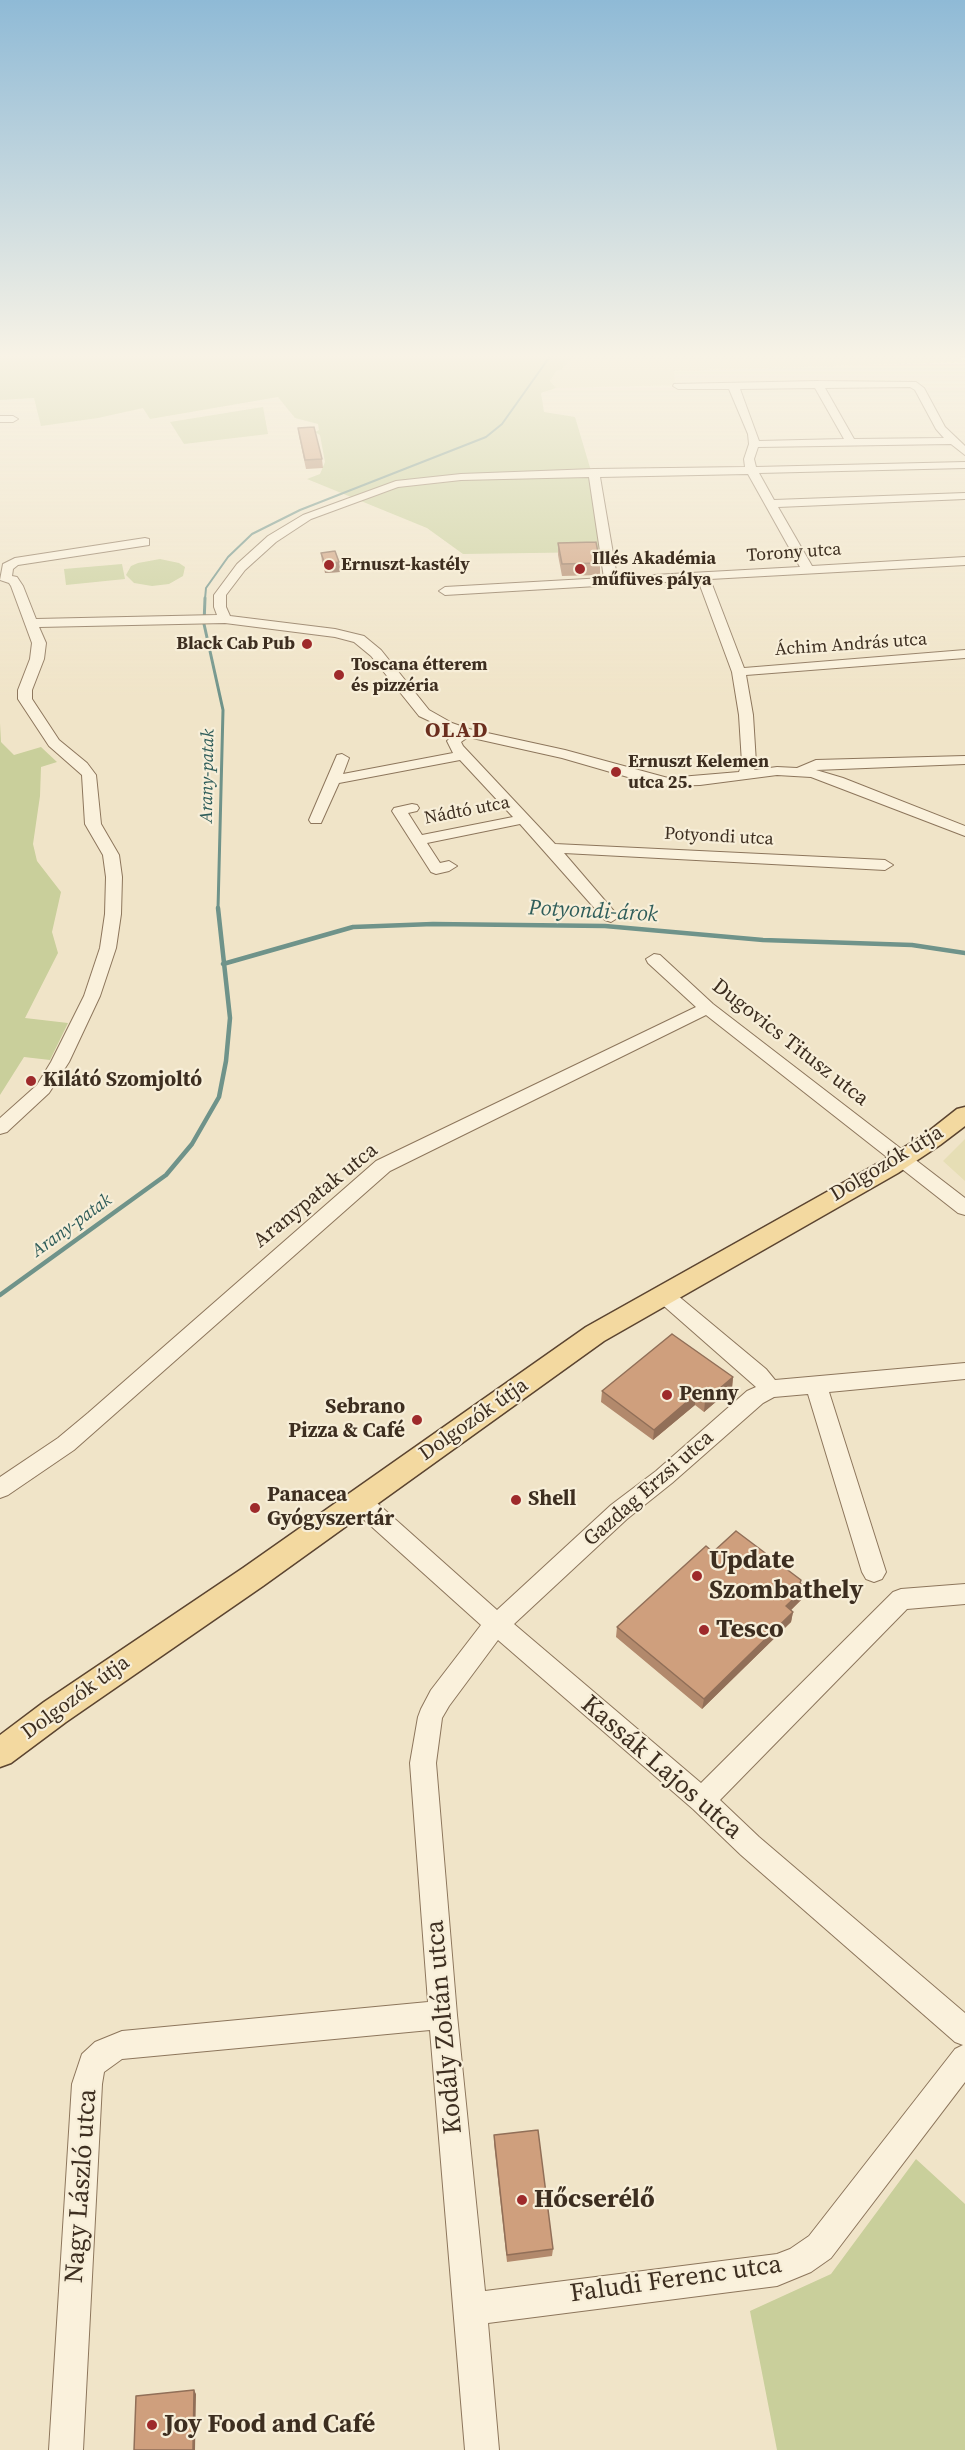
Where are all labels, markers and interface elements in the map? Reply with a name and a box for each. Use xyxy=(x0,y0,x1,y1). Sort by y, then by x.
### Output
street label: Torony utca xyxy=(746,539,842,567)
place label: Illés Akadémia műfüves pálya xyxy=(592,548,716,590)
place label: Ernuszt-kastély xyxy=(341,554,470,576)
marker: Ernuszt-kastély xyxy=(322,558,336,572)
marker: Illés Akadémia műfüves pálya xyxy=(573,562,587,576)
street label: Áchim András utca xyxy=(774,629,928,661)
place label: Black Cab Pub xyxy=(176,633,295,655)
marker: Black Cab Pub xyxy=(300,637,314,651)
place label: Toscana étterem és pizzéria xyxy=(351,654,488,696)
marker: Toscana étterem és pizzéria xyxy=(332,668,346,682)
district label: OLAD xyxy=(425,718,489,744)
water label: Arany-patak xyxy=(196,729,220,823)
place label: Ernuszt Kelemen utca 25. xyxy=(628,751,769,794)
marker: Ernuszt Kelemen utca 25. xyxy=(609,765,623,779)
street label: Nádtó utca xyxy=(422,792,512,830)
street label: Potyondi utca xyxy=(664,823,774,851)
water label: Potyondi-árok xyxy=(528,895,658,929)
street label: Dugovics Titusz utca xyxy=(707,974,873,1112)
place label: Kilátó Szomjoltó xyxy=(43,1068,202,1094)
marker: Kilátó Szomjoltó xyxy=(24,1074,38,1088)
street label: Dolgozók útja xyxy=(826,1120,948,1208)
street label: Aranypatak utca xyxy=(249,1138,383,1254)
water label: Arany-patak xyxy=(28,1190,116,1262)
street label: Dolgozók útja xyxy=(415,1373,533,1467)
place label: Penny xyxy=(679,1382,739,1408)
marker: Penny xyxy=(660,1388,674,1402)
place label: Sebrano Pizza & Café xyxy=(288,1395,405,1445)
marker: Sebrano Pizza & Café xyxy=(410,1413,424,1427)
street label: Gazdag Erzsi utca xyxy=(579,1426,719,1552)
place label: Panacea Gyógyszertár xyxy=(267,1483,394,1533)
place label: Shell xyxy=(528,1487,576,1513)
marker: Shell xyxy=(509,1493,523,1507)
marker: Panacea Gyógyszertár xyxy=(248,1501,262,1515)
place label: Update Szombathely xyxy=(709,1545,863,1606)
marker: Update Szombathely xyxy=(690,1569,704,1583)
place label: Tesco xyxy=(716,1614,784,1646)
marker: Tesco xyxy=(697,1623,711,1637)
street label: Dolgozók útja xyxy=(17,1650,135,1746)
street label: Kassák Lajos utca xyxy=(574,1689,748,1847)
street label: Kodály Zoltán utca xyxy=(420,1919,470,2135)
street label: Nagy László utca xyxy=(60,2088,104,2284)
place label: Hőcserélő xyxy=(534,2184,655,2216)
marker: Hőcserélő xyxy=(515,2193,529,2207)
street label: Faludi Ferenc utca xyxy=(568,2250,784,2310)
place label: Joy Food and Café xyxy=(164,2409,375,2441)
marker: Joy Food and Café xyxy=(145,2418,159,2432)

